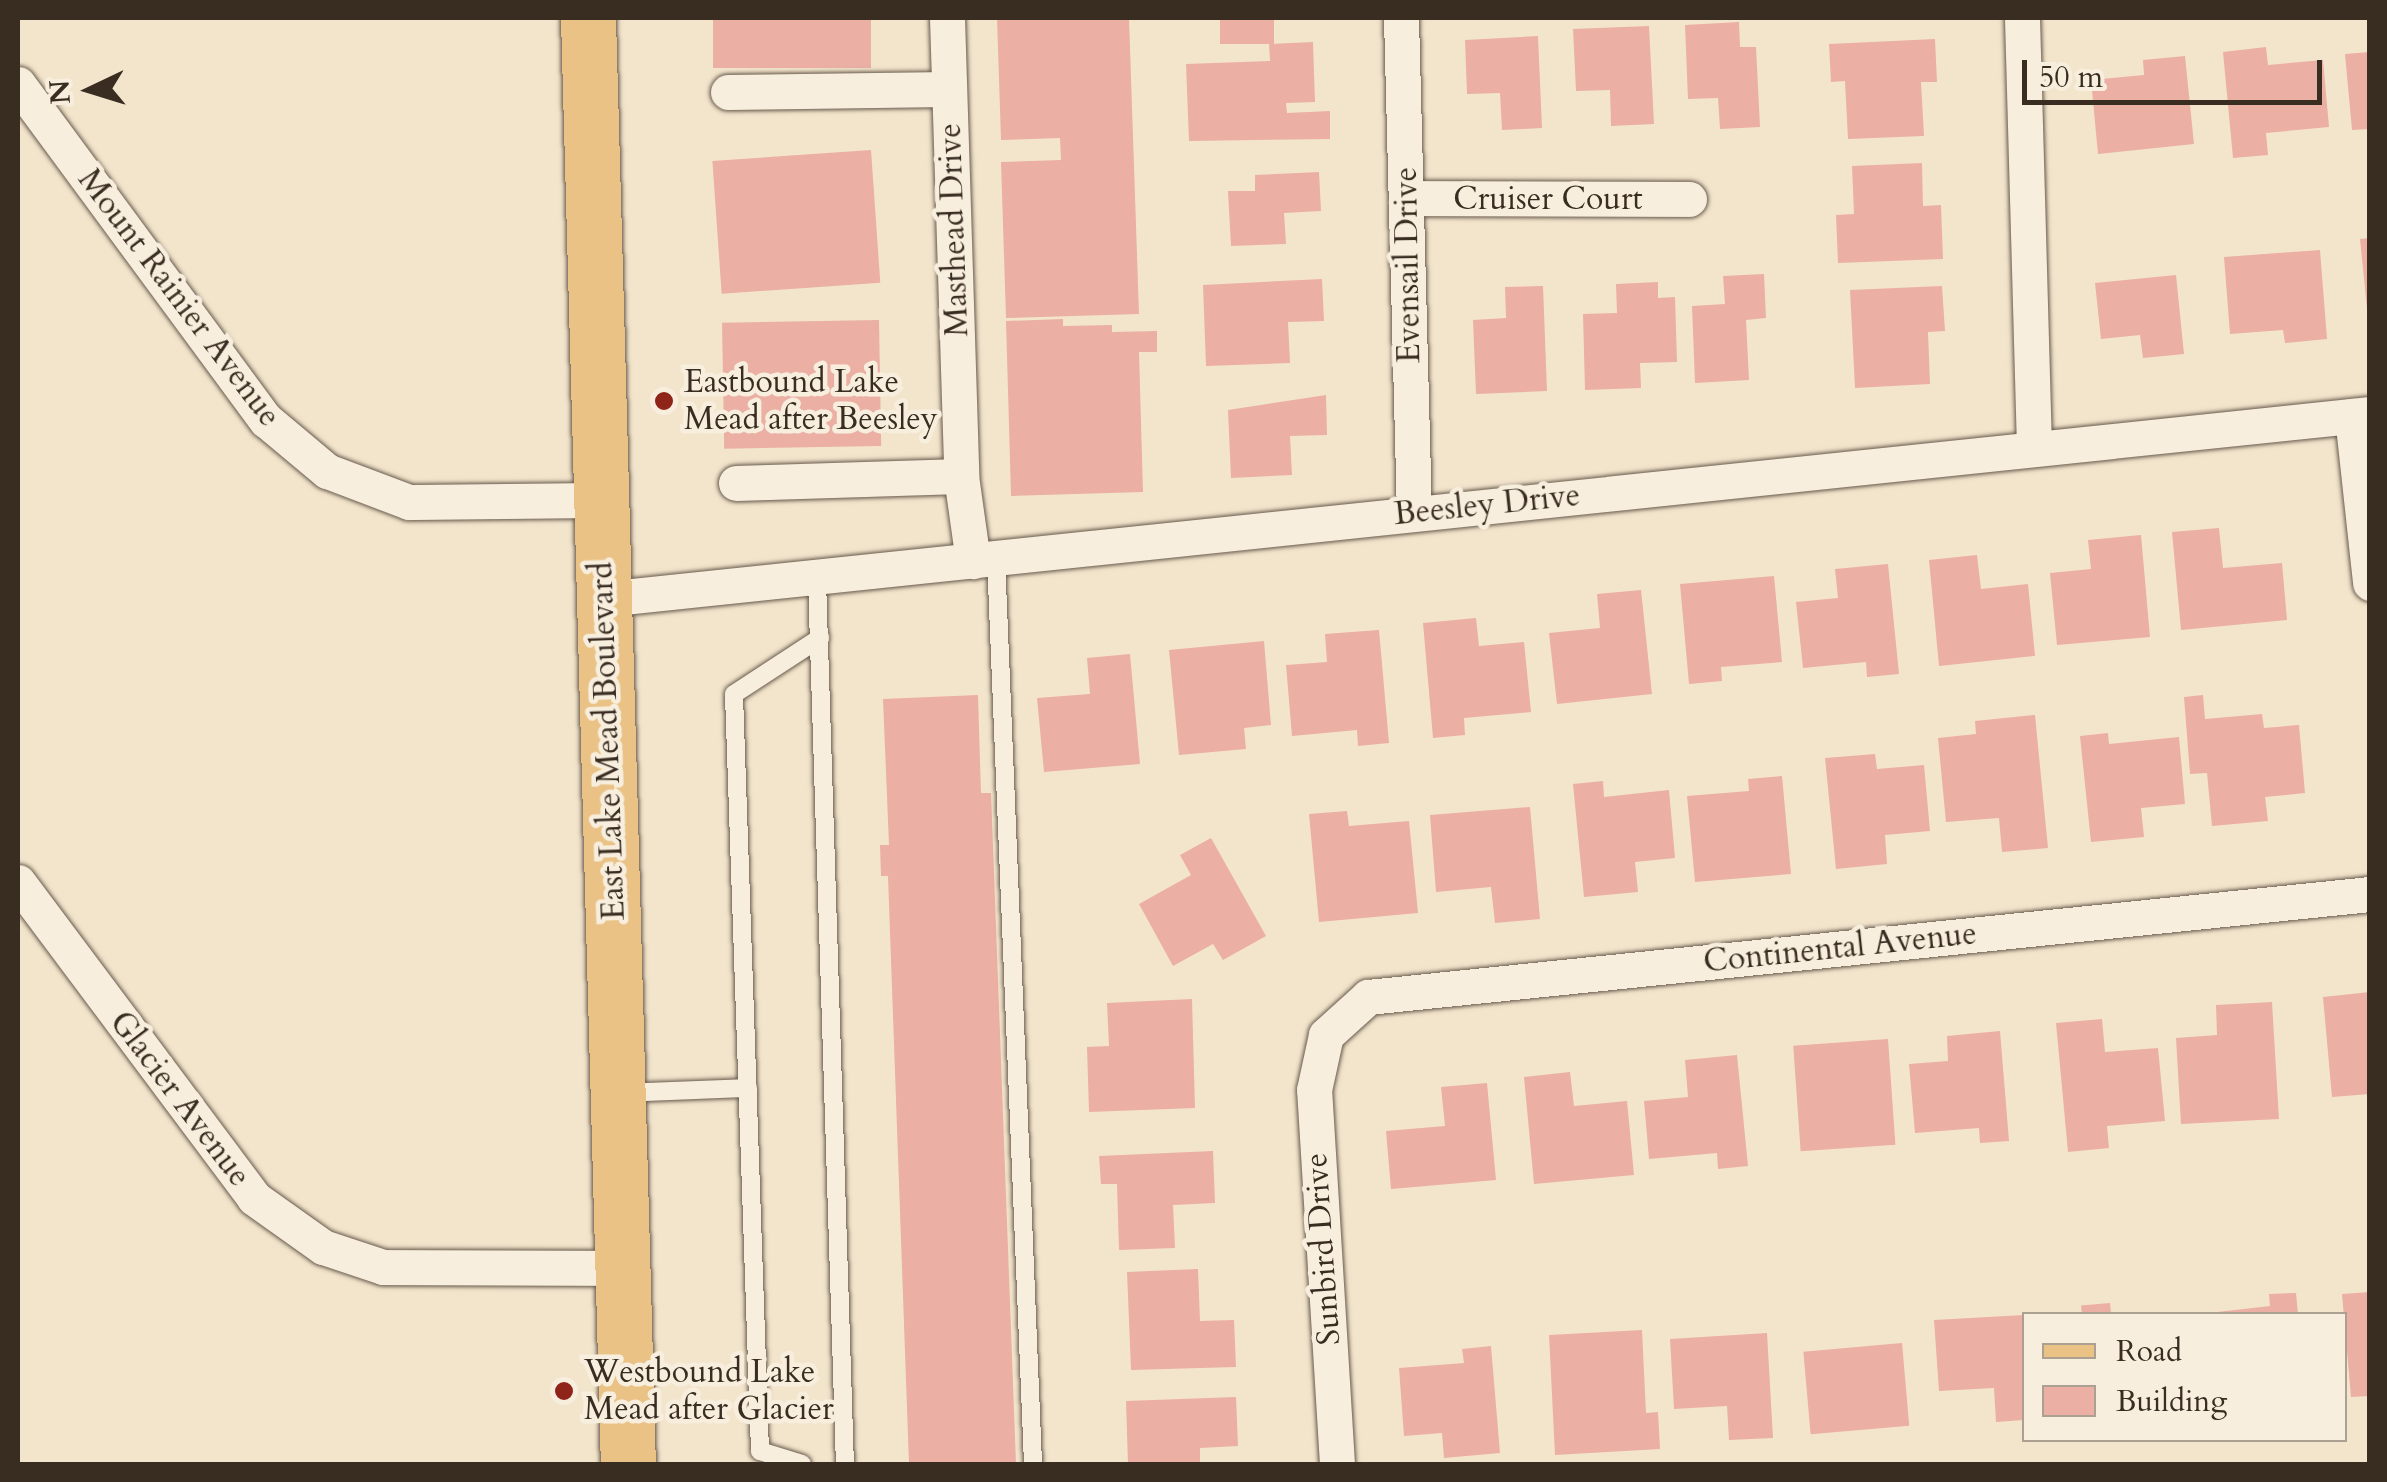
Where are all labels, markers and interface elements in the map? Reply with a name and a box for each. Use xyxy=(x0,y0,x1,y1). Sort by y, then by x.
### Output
north arrow xyxy=(40,40,140,140)
scale bar xyxy=(2027,40,2327,102)
text: 50 m xyxy=(2039,57,2103,98)
text: N xyxy=(40,79,80,106)
street label: Masthead Drive xyxy=(931,123,977,337)
street label: Mount Rainier Avenue xyxy=(70,162,288,434)
street label: Evensail Drive xyxy=(1387,167,1429,363)
street label: Cruiser Court xyxy=(1453,180,1643,218)
place label: Eastbound Lake Mead after Beesley xyxy=(684,364,938,439)
marker: Eastbound Lake Mead after Beesley xyxy=(653,390,675,412)
street label: Beesley Drive xyxy=(1392,476,1582,534)
street label: East Lake Mead Boulevard xyxy=(583,561,633,921)
street label: Continental Avenue xyxy=(1702,915,1978,981)
street label: Glacier Avenue xyxy=(102,1004,258,1194)
street label: Sunbird Drive xyxy=(1297,1152,1349,1346)
legend xyxy=(2022,1312,2347,1442)
text: Road xyxy=(2116,1331,2182,1372)
place label: Westbound Lake Mead after Glacier xyxy=(584,1354,834,1429)
marker: Westbound Lake Mead after Glacier xyxy=(553,1380,575,1402)
text: Building xyxy=(2116,1381,2227,1422)

